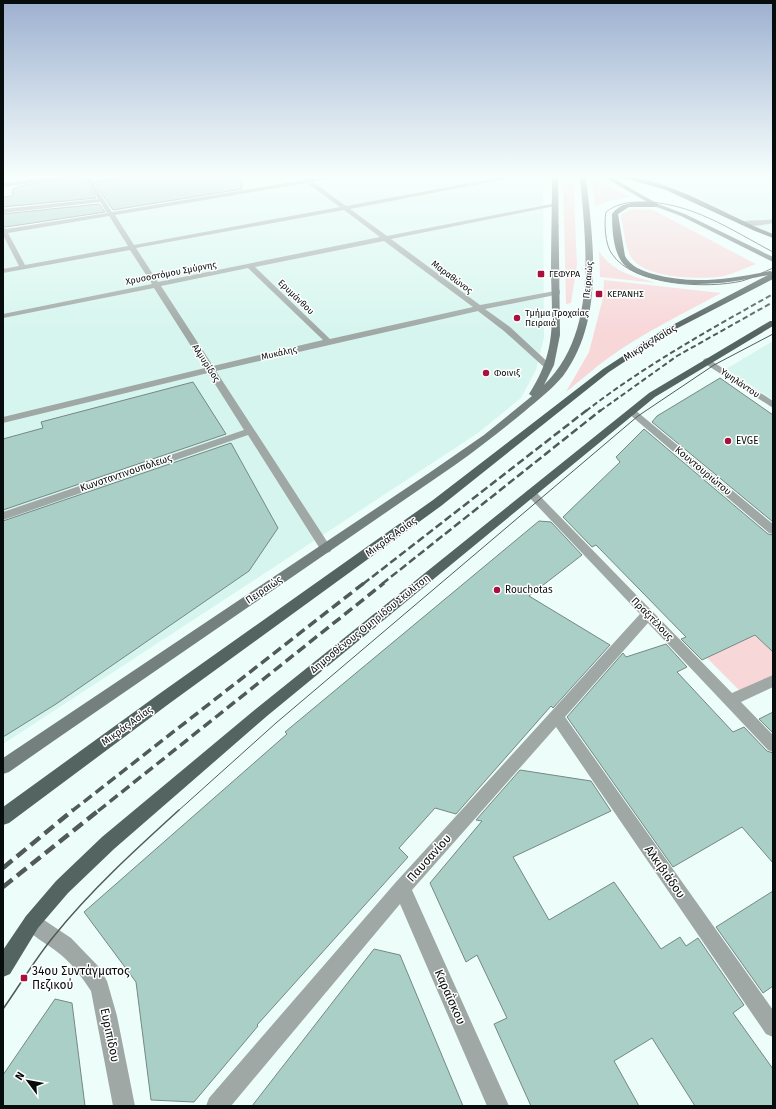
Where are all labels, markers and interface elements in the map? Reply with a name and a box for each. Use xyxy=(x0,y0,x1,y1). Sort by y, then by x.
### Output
street label: Μαραθώνος xyxy=(430,258,475,296)
street label: Χρυσοστόμου Σμύρνης xyxy=(125,259,218,287)
street label: Πειραιώς xyxy=(581,260,595,299)
marker: ΓΕΦΥΡΑ xyxy=(536,269,546,279)
place label: ΓΕΦΥΡΑ xyxy=(549,269,581,279)
street label: Ερυμάνθου xyxy=(276,278,316,316)
marker: ΚΕΡΑΝΗΣ xyxy=(594,289,604,299)
place label: ΚΕΡΑΝΗΣ xyxy=(607,289,644,299)
place label: Τμήμα Τροχαίας Πειραιά xyxy=(525,308,590,328)
marker: Τμήμα Τροχαίας Πειραιά xyxy=(512,313,522,323)
street label: Μικράς Ασίας xyxy=(621,321,679,364)
street label: Αλμυρίδος xyxy=(190,342,222,384)
street label: Μυκάλης xyxy=(260,344,298,362)
street label: Υψηλάντου xyxy=(719,366,761,400)
marker: Φοινιξ xyxy=(481,368,491,378)
place label: Φοινιξ xyxy=(494,368,521,378)
place label: EVGE xyxy=(736,435,759,447)
marker: EVGE xyxy=(723,436,733,446)
street label: Κουντουριώτου xyxy=(672,443,735,498)
street label: Κωνσταντινουπόλεως xyxy=(78,451,174,494)
street label: Μικράς Ασίας xyxy=(363,514,419,559)
street label: Δημοσθένους Ομηρίδου Σκυλίτση xyxy=(307,571,432,676)
street label: Πειραιώς xyxy=(243,573,285,606)
place label: Rouchotas xyxy=(505,584,553,596)
marker: Rouchotas xyxy=(492,585,502,595)
street label: Πραξιτέλους xyxy=(628,594,676,643)
street label: Μικράς Ασίας xyxy=(99,703,155,748)
street label: Παυσανίου xyxy=(404,831,454,885)
street label: Αλκιβιάδου xyxy=(642,843,688,901)
place label: 34ου Συντάγματος Πεζικού xyxy=(32,964,130,992)
street label: Καραΐσκου xyxy=(432,967,470,1027)
marker: 34ου Συντάγματος Πεζικού xyxy=(19,973,29,983)
street label: Ευριπίδου xyxy=(97,1007,123,1063)
north arrow xyxy=(8,1061,48,1101)
text: N xyxy=(12,1069,27,1083)

